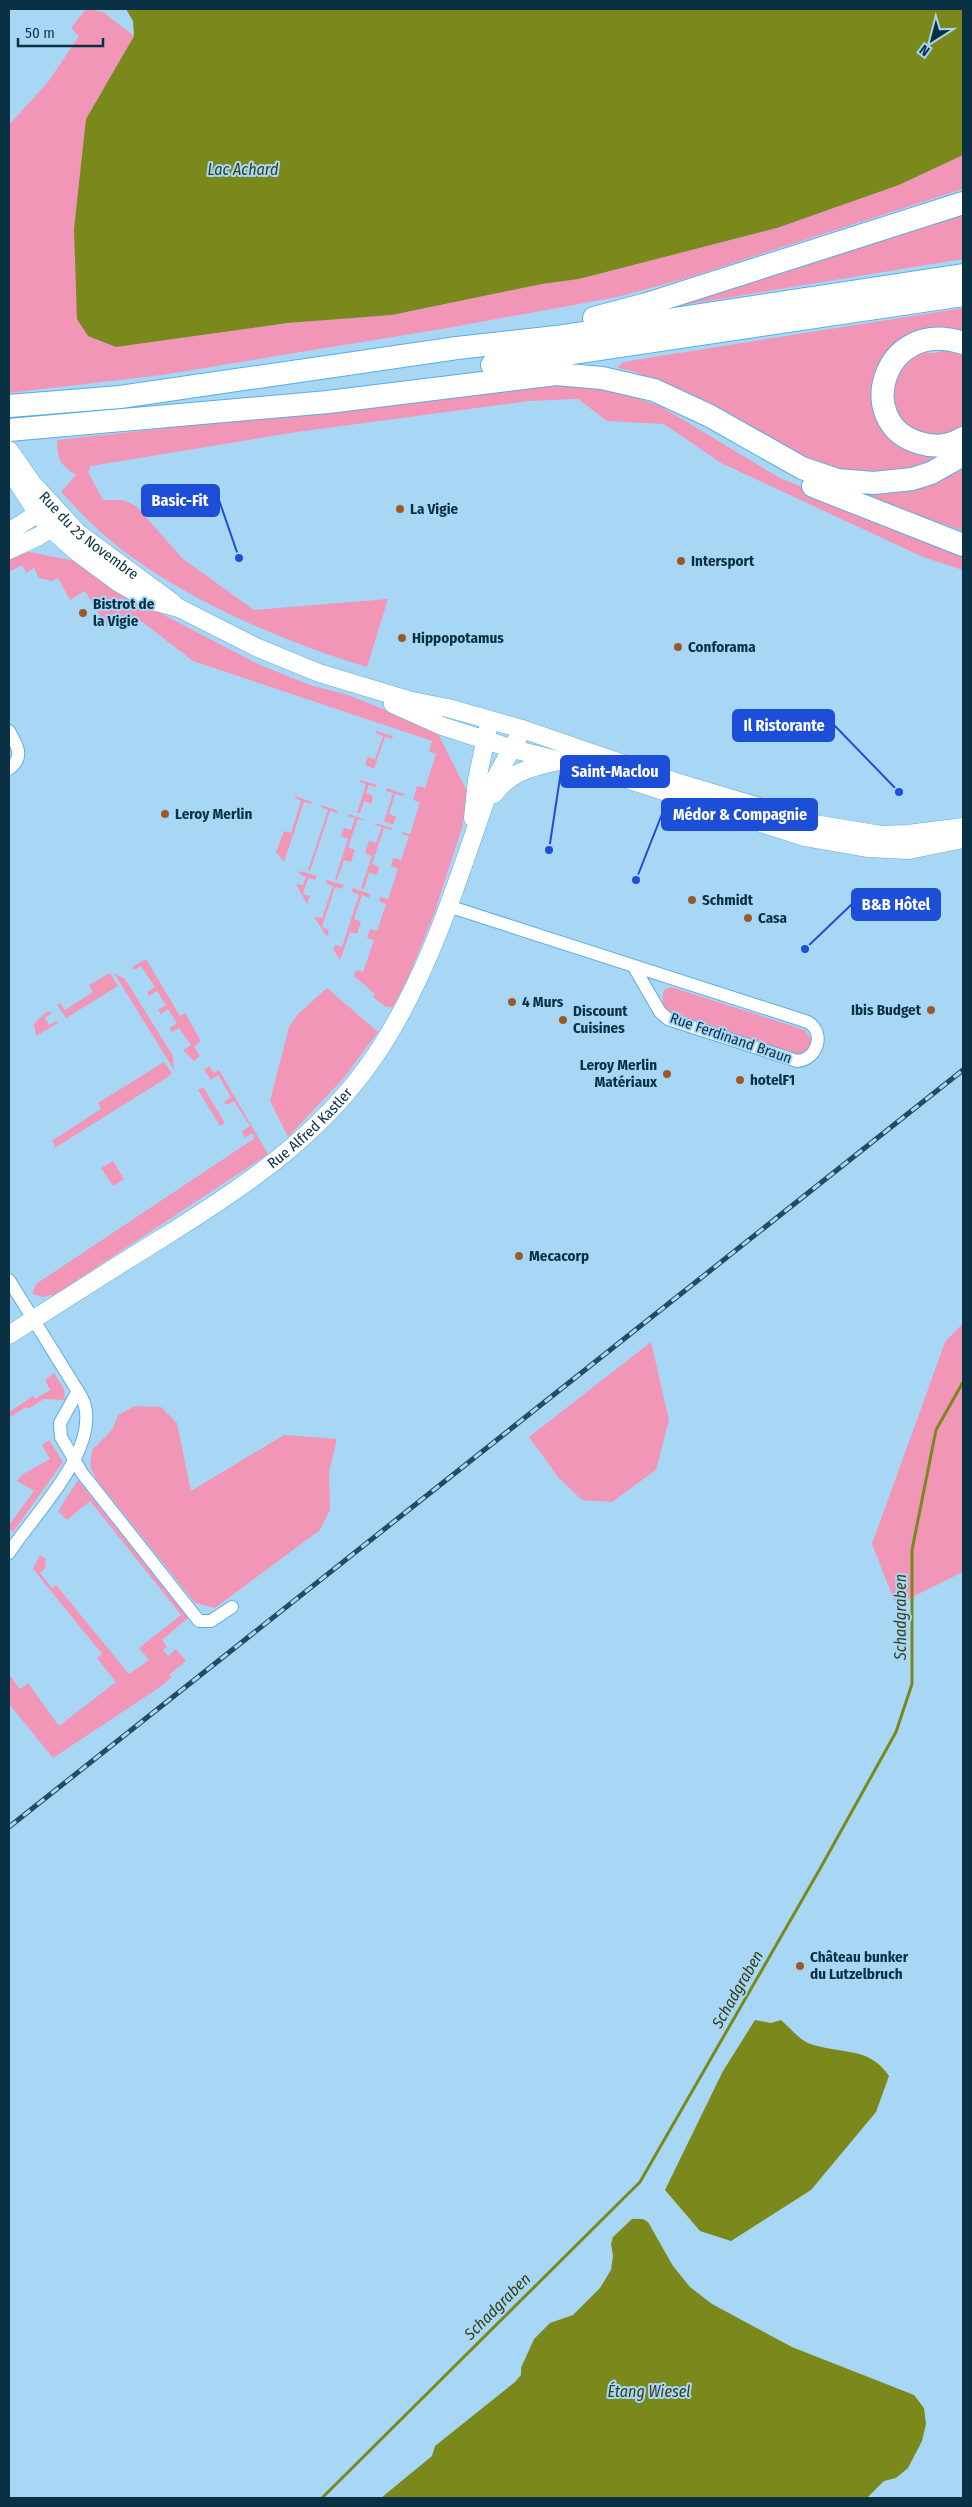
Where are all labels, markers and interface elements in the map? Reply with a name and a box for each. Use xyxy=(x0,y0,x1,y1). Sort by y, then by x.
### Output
scale bar xyxy=(18,15,102,47)
north arrow xyxy=(907,15,957,65)
text: 50 m xyxy=(25,24,55,42)
text: N xyxy=(916,41,933,59)
water label: Lac Achard xyxy=(208,160,279,179)
callout: Basic-Fit xyxy=(142,485,219,516)
street label: Rue du 23 Novembre xyxy=(35,488,142,583)
text: Basic-Fit xyxy=(152,491,209,510)
place label: La Vigie xyxy=(410,500,459,518)
marker: La Vigie xyxy=(394,503,406,515)
place label: Intersport xyxy=(691,552,755,570)
marker: Intersport xyxy=(675,555,687,567)
place label: Bistrot de la Vigie xyxy=(93,595,155,630)
marker: Bistrot de la Vigie xyxy=(77,607,89,619)
place label: Hippopotamus xyxy=(412,629,504,647)
marker: Hippopotamus xyxy=(396,632,408,644)
place label: Conforama xyxy=(688,638,756,656)
marker: Conforama xyxy=(672,641,684,653)
callout: Il Ristorante xyxy=(733,710,834,741)
text: Il Ristorante xyxy=(743,716,825,735)
callout: Saint-Maclou xyxy=(561,756,669,787)
text: Saint-Maclou xyxy=(571,762,659,781)
callout: Médor & Compagnie xyxy=(662,799,817,830)
place label: Leroy Merlin xyxy=(175,805,252,823)
text: Médor & Compagnie xyxy=(673,805,807,824)
marker: Leroy Merlin xyxy=(159,808,171,820)
callout: B&B Hôtel xyxy=(852,889,940,920)
place label: Schmidt xyxy=(702,891,754,909)
marker: Schmidt xyxy=(686,894,698,906)
text: B&B Hôtel xyxy=(862,895,931,914)
place label: Casa xyxy=(758,909,788,927)
marker: Casa xyxy=(742,912,754,924)
place label: 4 Murs xyxy=(522,993,564,1011)
marker: 4 Murs xyxy=(506,996,518,1008)
place label: Ibis Budget xyxy=(851,1001,922,1019)
place label: Discount Cuisines xyxy=(573,1002,628,1037)
marker: Ibis Budget xyxy=(925,1004,937,1016)
street label: Rue Ferdinand Braun xyxy=(668,1009,794,1067)
marker: Discount Cuisines xyxy=(557,1014,569,1026)
place label: Leroy Merlin Matériaux xyxy=(580,1056,658,1091)
marker: Leroy Merlin Matériaux xyxy=(661,1068,673,1080)
place label: hotelF1 xyxy=(750,1071,795,1089)
marker: hotelF1 xyxy=(734,1074,746,1086)
street label: Rue Alfred Kastler xyxy=(264,1083,357,1172)
place label: Mecacorp xyxy=(529,1247,589,1265)
marker: Mecacorp xyxy=(513,1250,525,1262)
water label: Schadgraben xyxy=(891,1574,910,1661)
water label: Schadgraben xyxy=(707,1947,767,2032)
place label: Château bunker du Lutzelbruch xyxy=(810,1948,909,1983)
marker: Château bunker du Lutzelbruch xyxy=(794,1960,806,1972)
water label: Schadgraben xyxy=(460,2269,534,2344)
water label: Étang Wiesel xyxy=(607,2381,691,2401)

